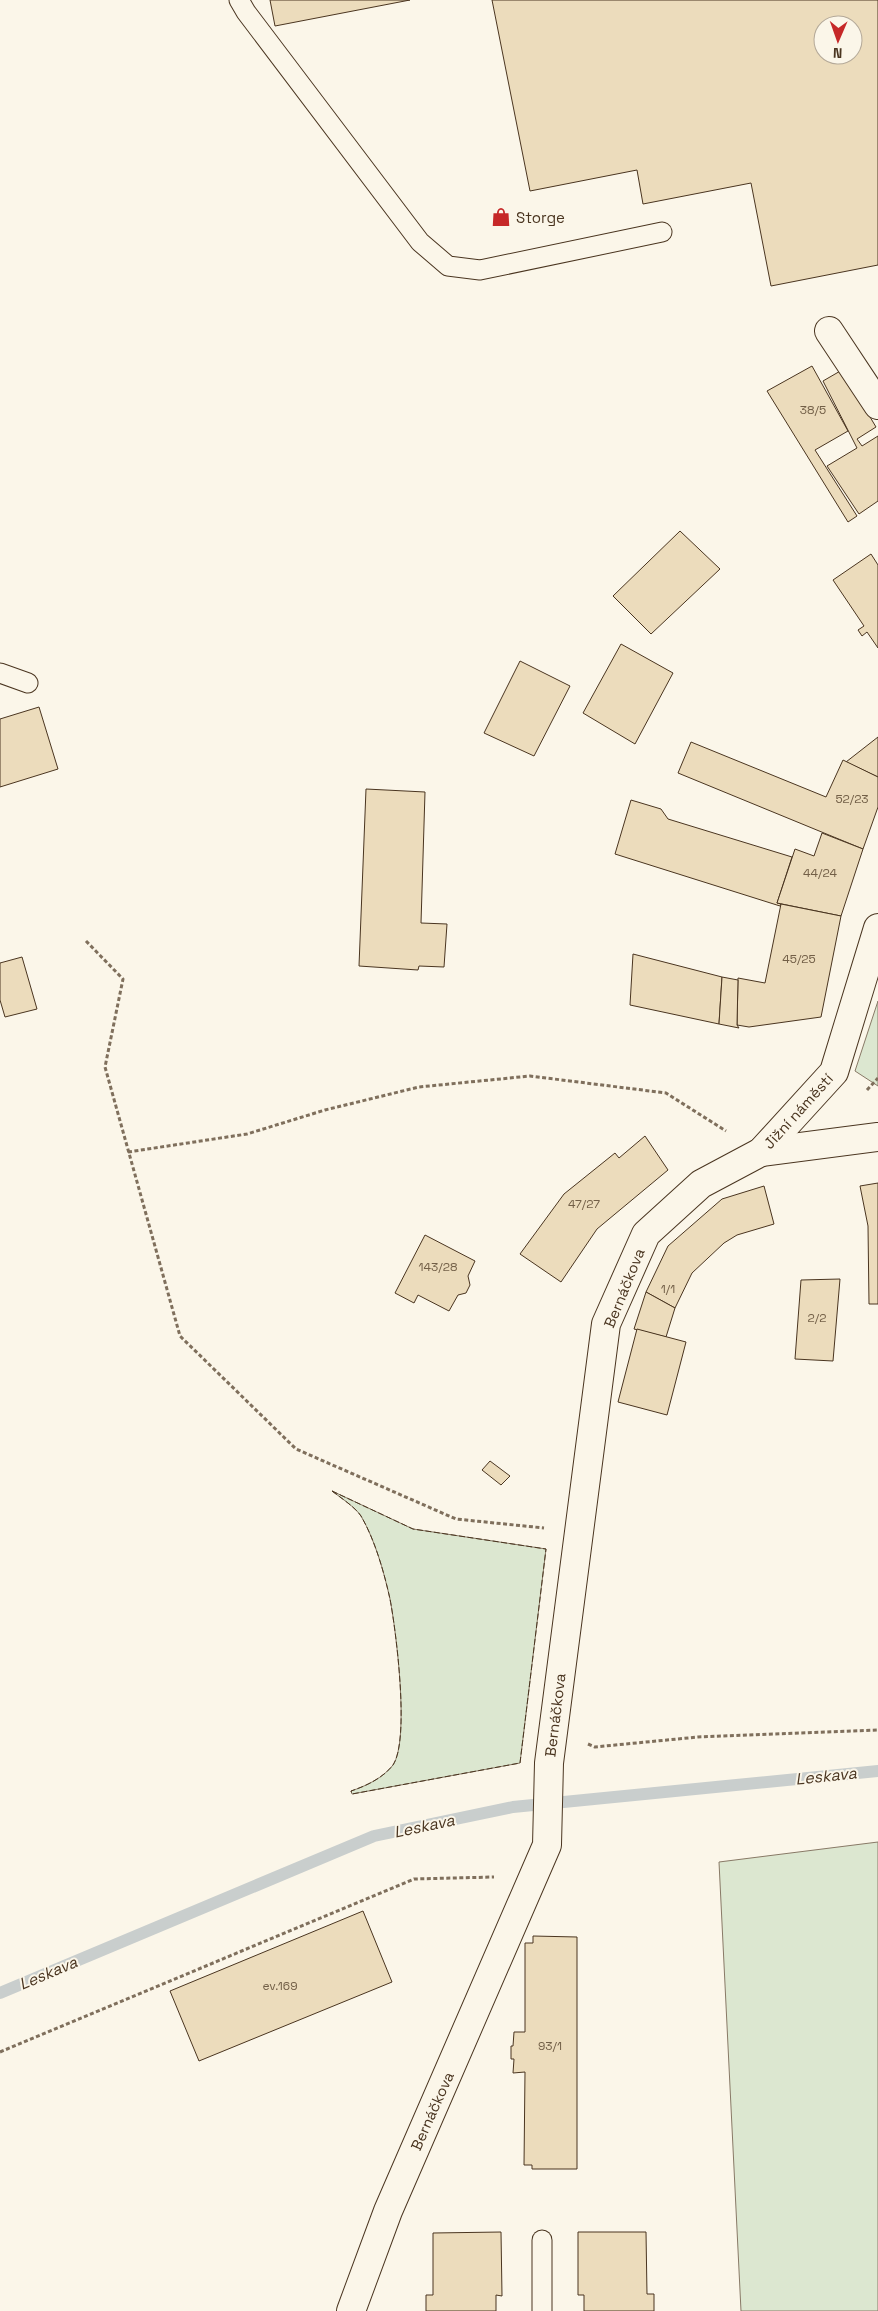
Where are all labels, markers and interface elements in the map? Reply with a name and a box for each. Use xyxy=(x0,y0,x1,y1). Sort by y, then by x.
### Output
north arrow xyxy=(813,15,863,65)
text: N xyxy=(833,44,843,62)
shop icon: Storge xyxy=(490,206,512,228)
place label: Storge xyxy=(516,208,565,227)
house number: 38/5 xyxy=(800,402,826,418)
house number: 52/23 xyxy=(835,791,869,807)
house number: 44/24 xyxy=(803,865,837,881)
house number: 45/25 xyxy=(782,951,816,967)
street label: Jižní náměstí xyxy=(759,1069,837,1153)
house number: 47/27 xyxy=(568,1196,600,1212)
street label: Bernáčkova xyxy=(599,1245,649,1331)
house number: 143/28 xyxy=(419,1259,457,1275)
house number: 1/1 xyxy=(661,1281,675,1297)
house number: 2/2 xyxy=(808,1310,826,1326)
street label: Bernáčkova xyxy=(540,1672,570,1758)
water label: Leskava xyxy=(794,1762,858,1790)
water label: Leskava xyxy=(392,1809,457,1843)
water label: Leskava xyxy=(16,1951,81,1995)
house number: ev.169 xyxy=(262,1978,298,1994)
house number: 93/1 xyxy=(538,2038,562,2054)
street label: Bernáčkova xyxy=(406,2068,458,2153)

